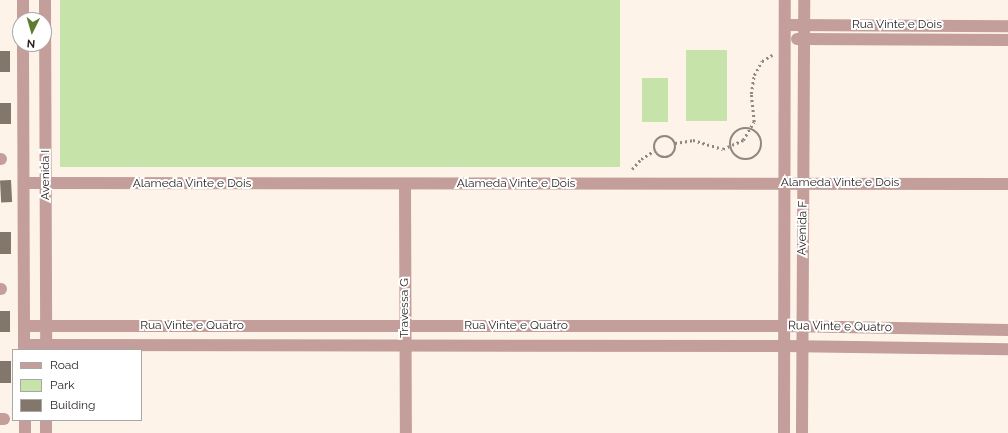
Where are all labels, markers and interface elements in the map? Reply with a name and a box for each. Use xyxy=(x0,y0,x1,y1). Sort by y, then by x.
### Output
north arrow xyxy=(12,12,52,52)
street label: Rua Vinte e Dois xyxy=(852,18,942,32)
text: N xyxy=(26,37,36,50)
street label: Avenida I xyxy=(39,150,53,200)
street label: Alameda Vinte e Dois xyxy=(780,176,900,190)
street label: Alameda Vinte e Dois xyxy=(132,177,252,191)
street label: Alameda Vinte e Dois xyxy=(456,177,576,191)
street label: Avenida F xyxy=(795,201,811,255)
street label: Travessa G xyxy=(398,278,412,338)
street label: Rua Vinte e Quatro xyxy=(140,319,244,333)
street label: Rua Vinte e Quatro xyxy=(464,319,568,333)
street label: Rua Vinte e Quatro xyxy=(788,319,892,335)
legend xyxy=(12,349,142,421)
text: Road xyxy=(50,358,79,372)
text: Park xyxy=(50,378,75,392)
text: Building xyxy=(50,398,96,412)

